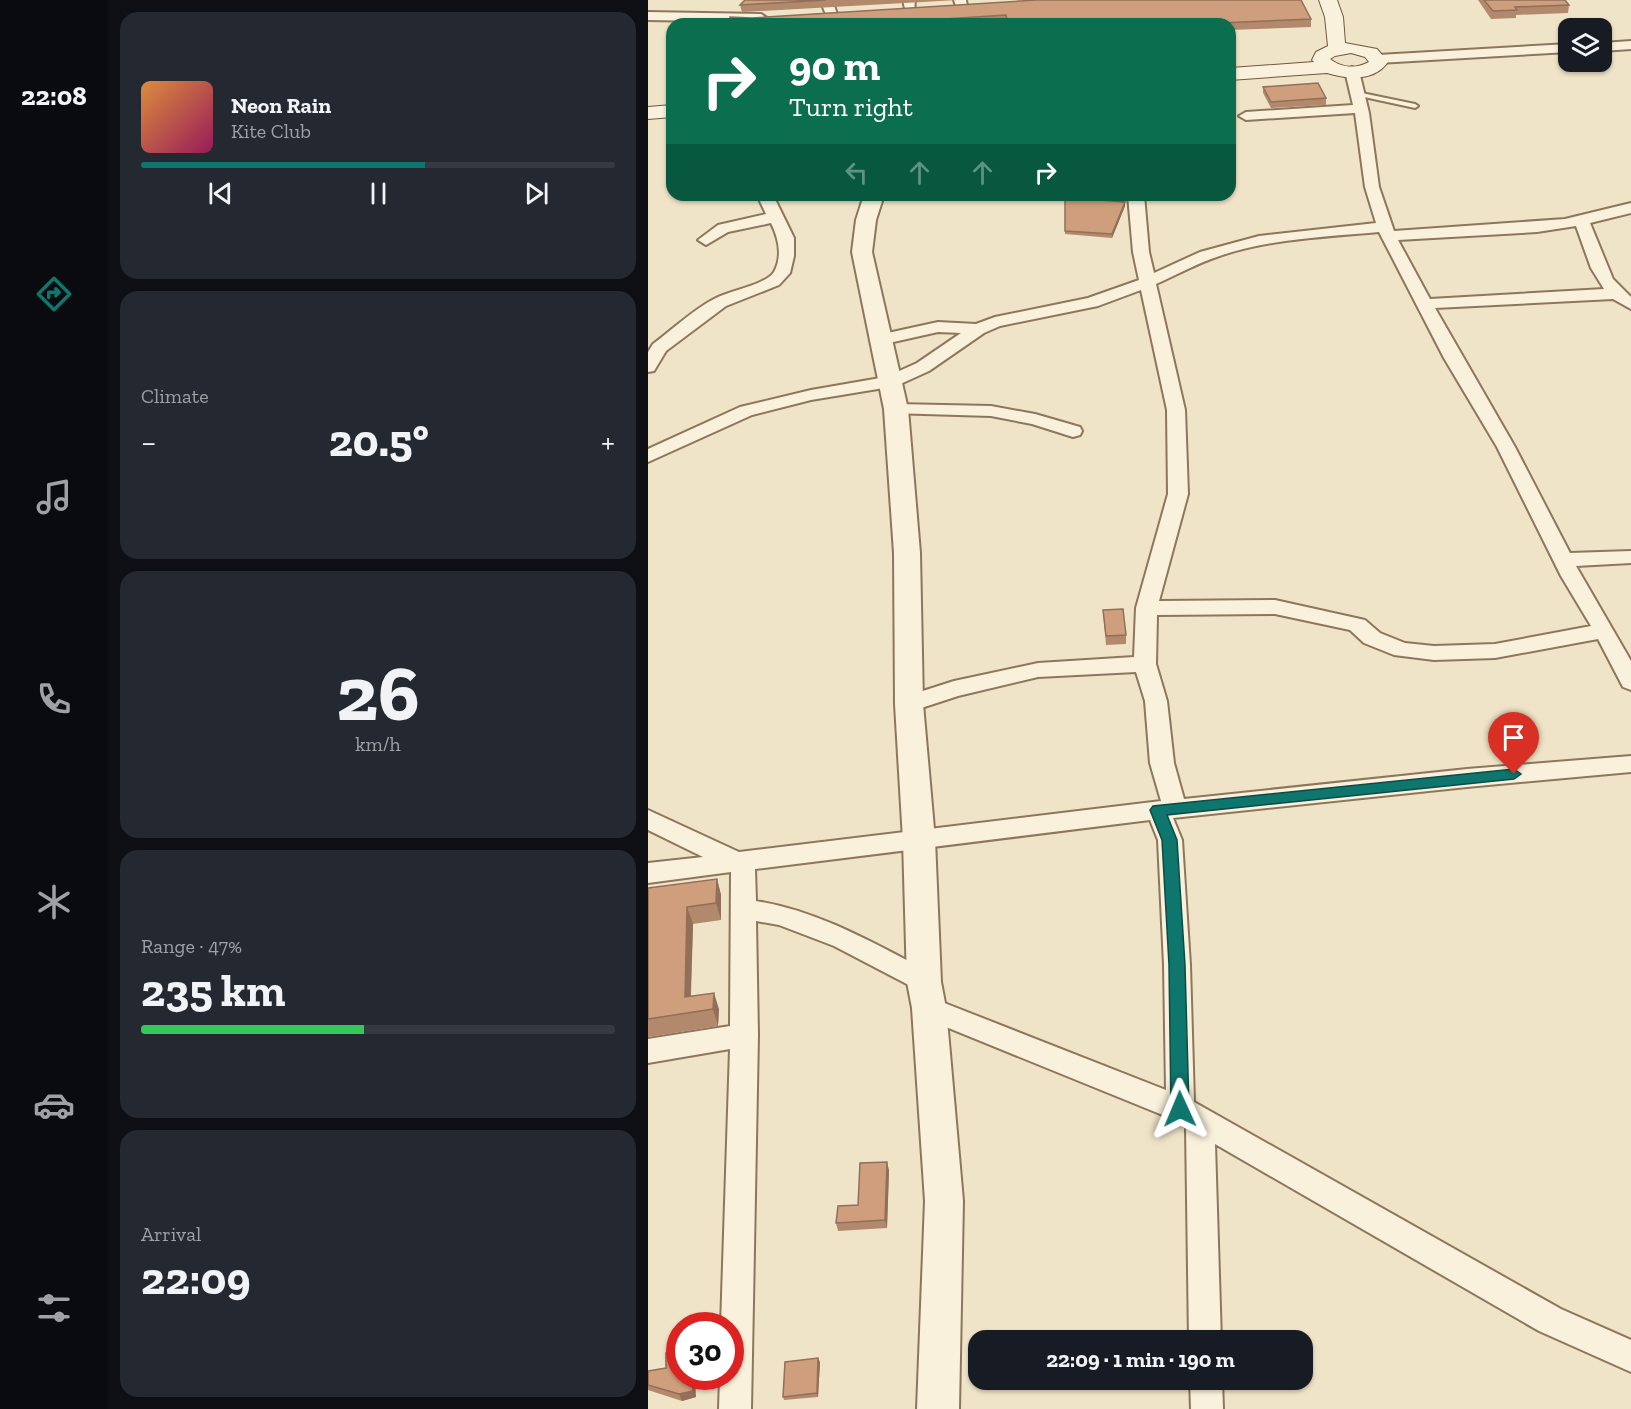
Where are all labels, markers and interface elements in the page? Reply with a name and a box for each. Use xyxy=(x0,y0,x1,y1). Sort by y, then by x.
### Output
map controls xyxy=(1558,18,1612,72)
button: layers xyxy=(1558,18,1612,72)
text: 90 m xyxy=(789,40,880,91)
icon: right xyxy=(690,42,768,120)
text: 22:08 xyxy=(21,80,87,112)
text: Turn right xyxy=(789,91,913,123)
text: Neon Rain xyxy=(231,92,331,119)
text: Kite Club xyxy=(231,119,311,143)
icon: left xyxy=(840,156,873,189)
icon: ahead xyxy=(903,156,936,189)
icon: ahead xyxy=(966,156,999,189)
icon: right xyxy=(1029,156,1062,189)
icon: previous xyxy=(204,177,237,210)
icon: pause xyxy=(362,177,395,210)
icon: next xyxy=(520,177,553,210)
icon: directions xyxy=(33,273,75,315)
text: Climate xyxy=(141,384,209,408)
text: 20.5° xyxy=(329,414,429,468)
text: − xyxy=(141,422,156,461)
text: + xyxy=(601,422,615,461)
icon: music xyxy=(33,476,75,518)
text: 26 xyxy=(336,646,420,740)
icon: phone xyxy=(33,678,75,720)
pin xyxy=(1488,712,1539,774)
icon: arrive xyxy=(1497,721,1530,754)
text: km/h xyxy=(355,732,401,756)
icon: climate xyxy=(33,881,75,923)
text: Range · 47% xyxy=(141,934,242,958)
text: 235 km xyxy=(141,964,285,1018)
position arrow xyxy=(1148,1077,1212,1141)
icon: car xyxy=(33,1084,75,1126)
text: Arrival xyxy=(141,1222,201,1246)
text: 22:09 xyxy=(141,1252,251,1306)
icon: filters xyxy=(33,1287,75,1329)
speed limit sign: 30 xyxy=(666,1312,744,1390)
text: 22:09 · 1 min · 190 m xyxy=(1046,1346,1235,1373)

